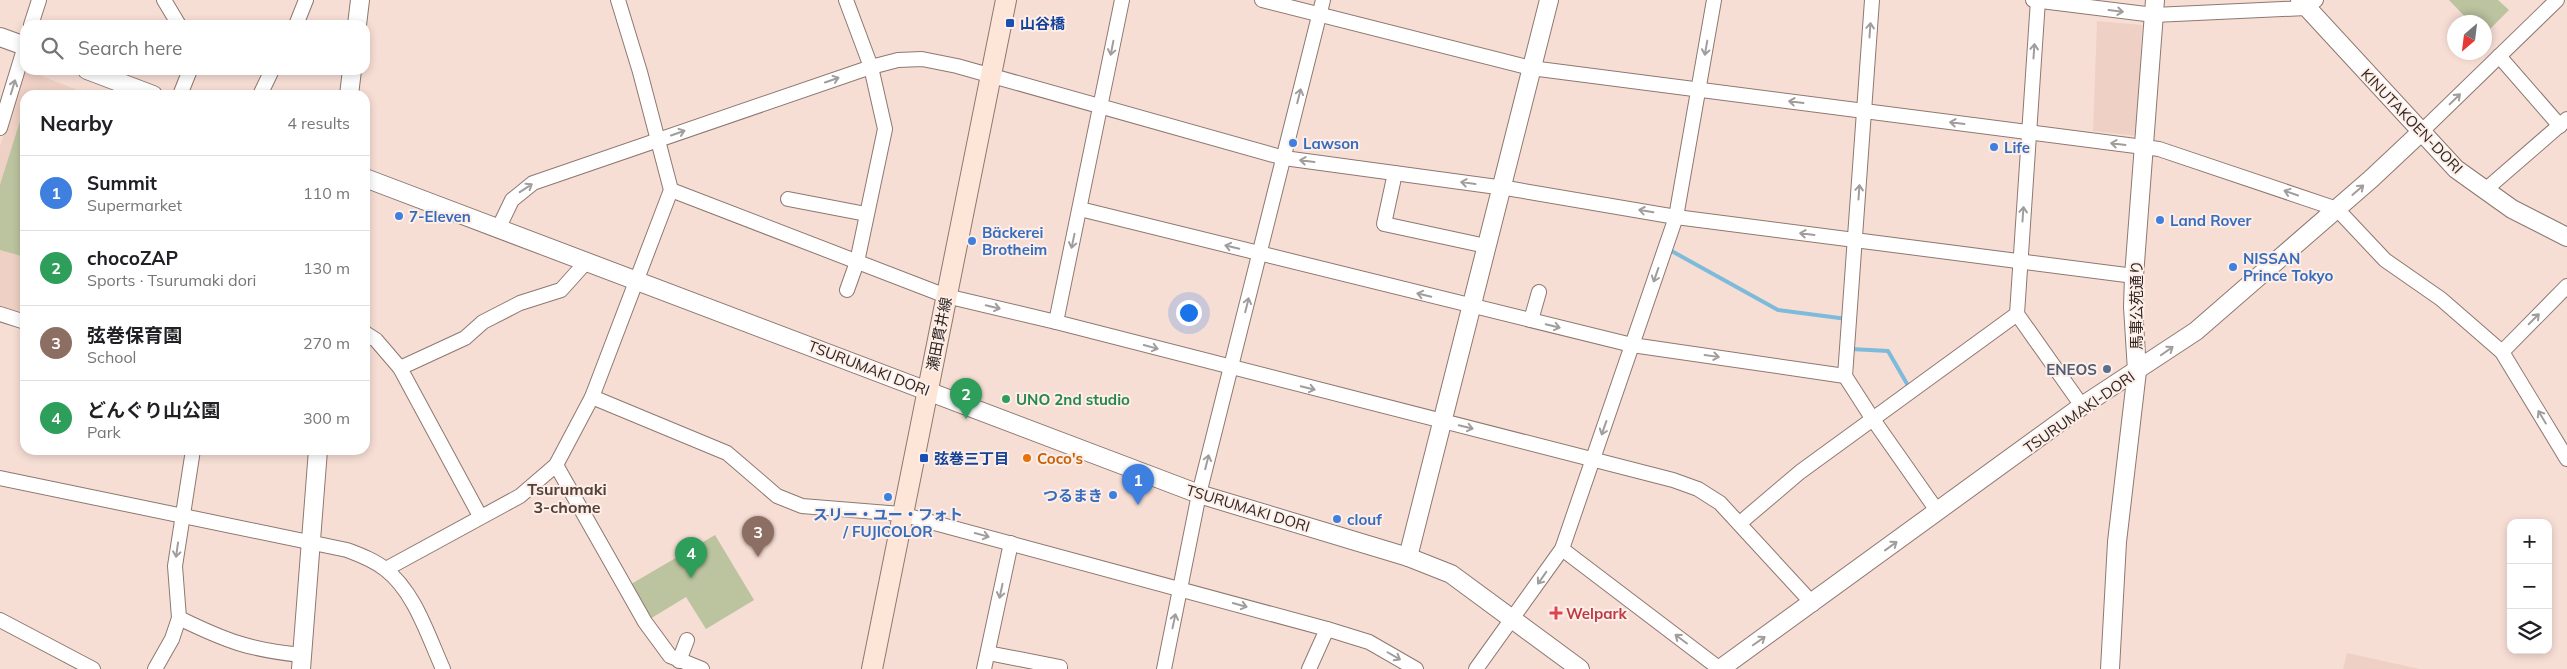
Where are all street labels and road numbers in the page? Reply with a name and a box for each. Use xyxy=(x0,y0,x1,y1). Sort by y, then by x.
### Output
street label: KINUTAKOEN-DORI xyxy=(2357,65,2467,177)
street label: 馬事公苑通り xyxy=(2127,260,2146,350)
street label: 瀬田貫井線 xyxy=(923,295,955,373)
street label: TSURUMAKI DORI xyxy=(806,336,932,400)
street label: TSURUMAKI-DORI xyxy=(2020,367,2138,457)
street label: TSURUMAKI DORI xyxy=(1184,480,1312,536)

